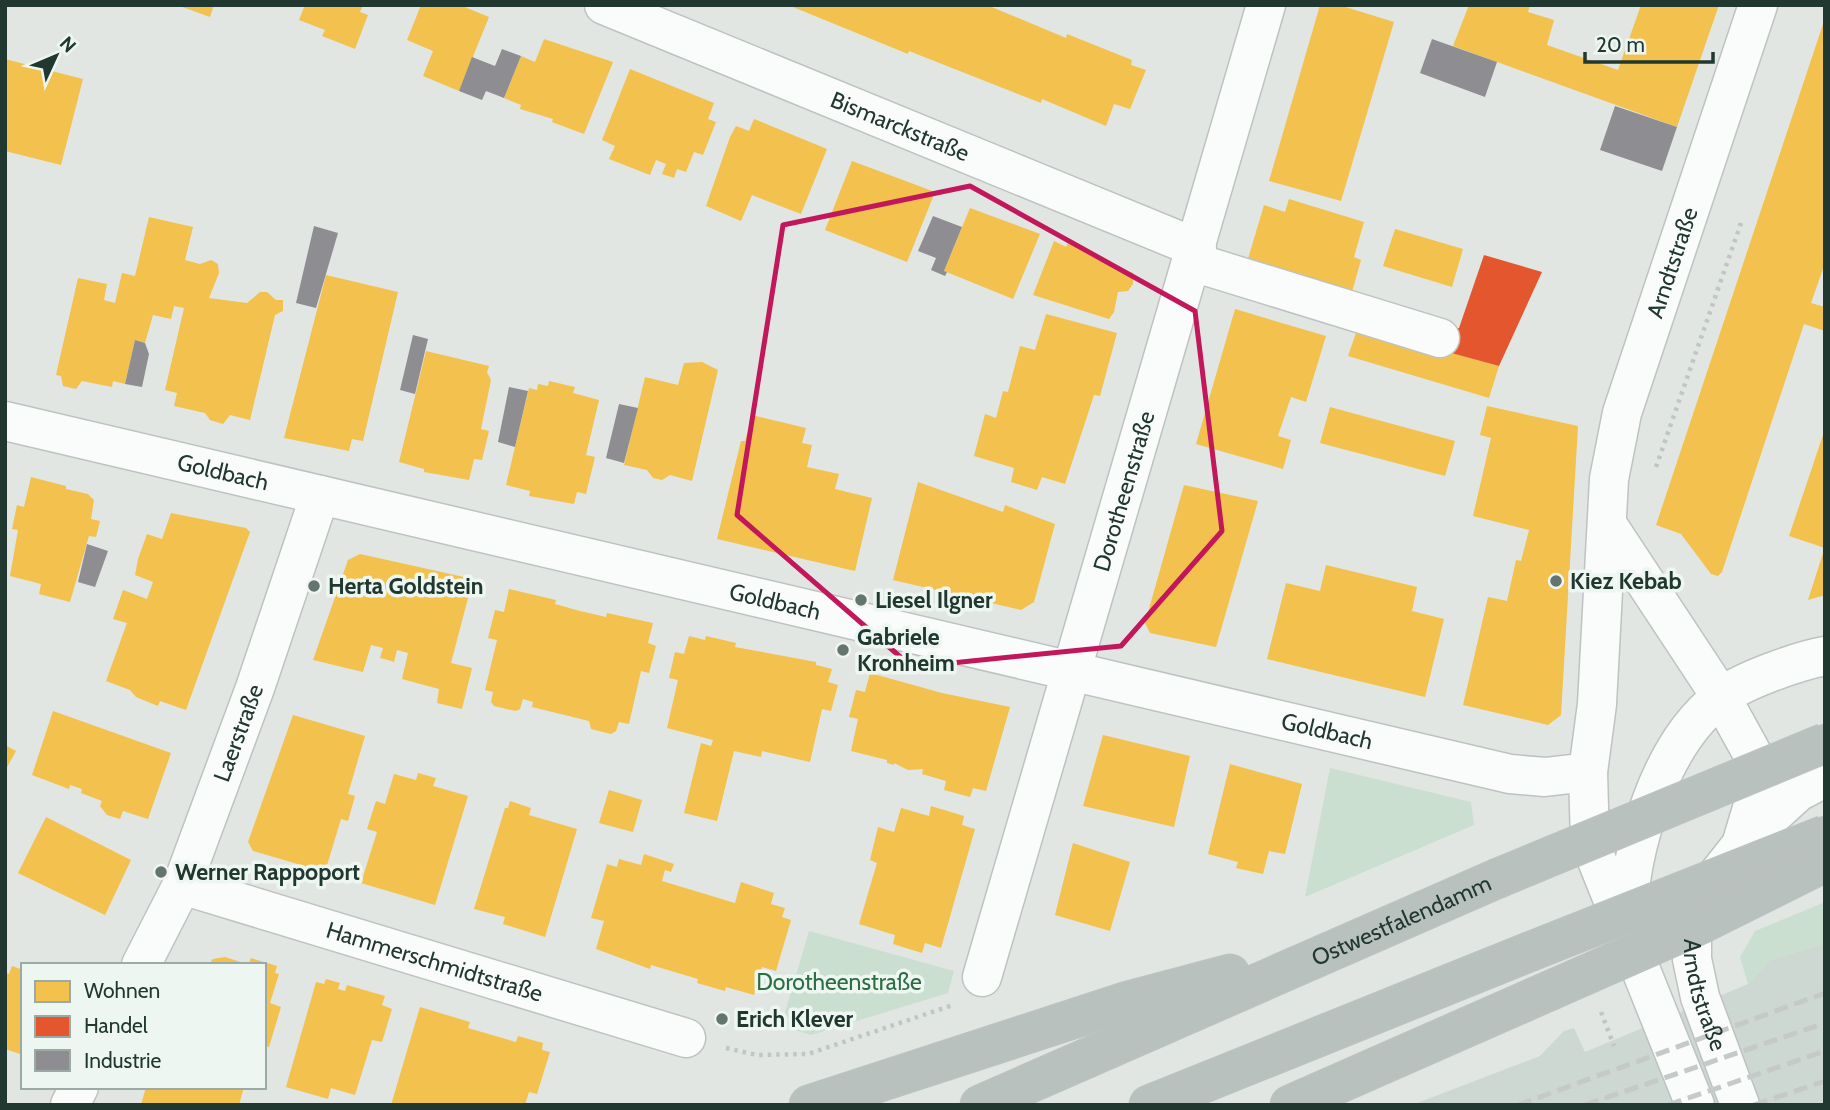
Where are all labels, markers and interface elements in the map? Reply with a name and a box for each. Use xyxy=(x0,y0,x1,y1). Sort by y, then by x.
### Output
north arrow xyxy=(21,21,91,91)
scale bar xyxy=(1585,21,1713,65)
text: N xyxy=(55,32,81,57)
text: 20 m xyxy=(1596,32,1645,57)
street label: Bismarckstraße xyxy=(827,85,974,167)
street label: Arndtstraße xyxy=(1641,203,1704,322)
street label: Dorotheenstraße xyxy=(1087,408,1161,575)
street label: Goldbach xyxy=(175,448,271,496)
place label: Kiez Kebab xyxy=(1570,567,1682,595)
place label: Herta Goldstein xyxy=(328,572,483,600)
marker: Kiez Kebab xyxy=(1548,573,1564,589)
street label: Goldbach xyxy=(727,577,823,626)
marker: Herta Goldstein xyxy=(306,578,322,594)
place label: Liesel Ilgner xyxy=(875,586,993,614)
marker: Liesel Ilgner xyxy=(853,592,869,608)
place label: Gabriele Kronheim xyxy=(857,623,955,677)
marker: Gabriele Kronheim xyxy=(835,642,851,658)
street label: Laerstraße xyxy=(207,680,269,786)
street label: Goldbach xyxy=(1279,707,1376,755)
place label: Werner Rappoport xyxy=(175,858,360,886)
marker: Werner Rappoport xyxy=(153,864,169,880)
street label: Ostwestfalendamm xyxy=(1307,869,1495,972)
street label: Hammerschmidtstraße xyxy=(323,916,547,1008)
street label: Arndtstraße xyxy=(1678,939,1733,1055)
legend xyxy=(21,963,266,1089)
park label: Dorotheenstraße xyxy=(756,968,922,996)
text: Wohnen xyxy=(84,978,160,1003)
place label: Erich Klever xyxy=(736,1005,854,1033)
marker: Erich Klever xyxy=(714,1011,730,1027)
text: Handel xyxy=(84,1013,148,1038)
text: Industrie xyxy=(84,1048,161,1073)

